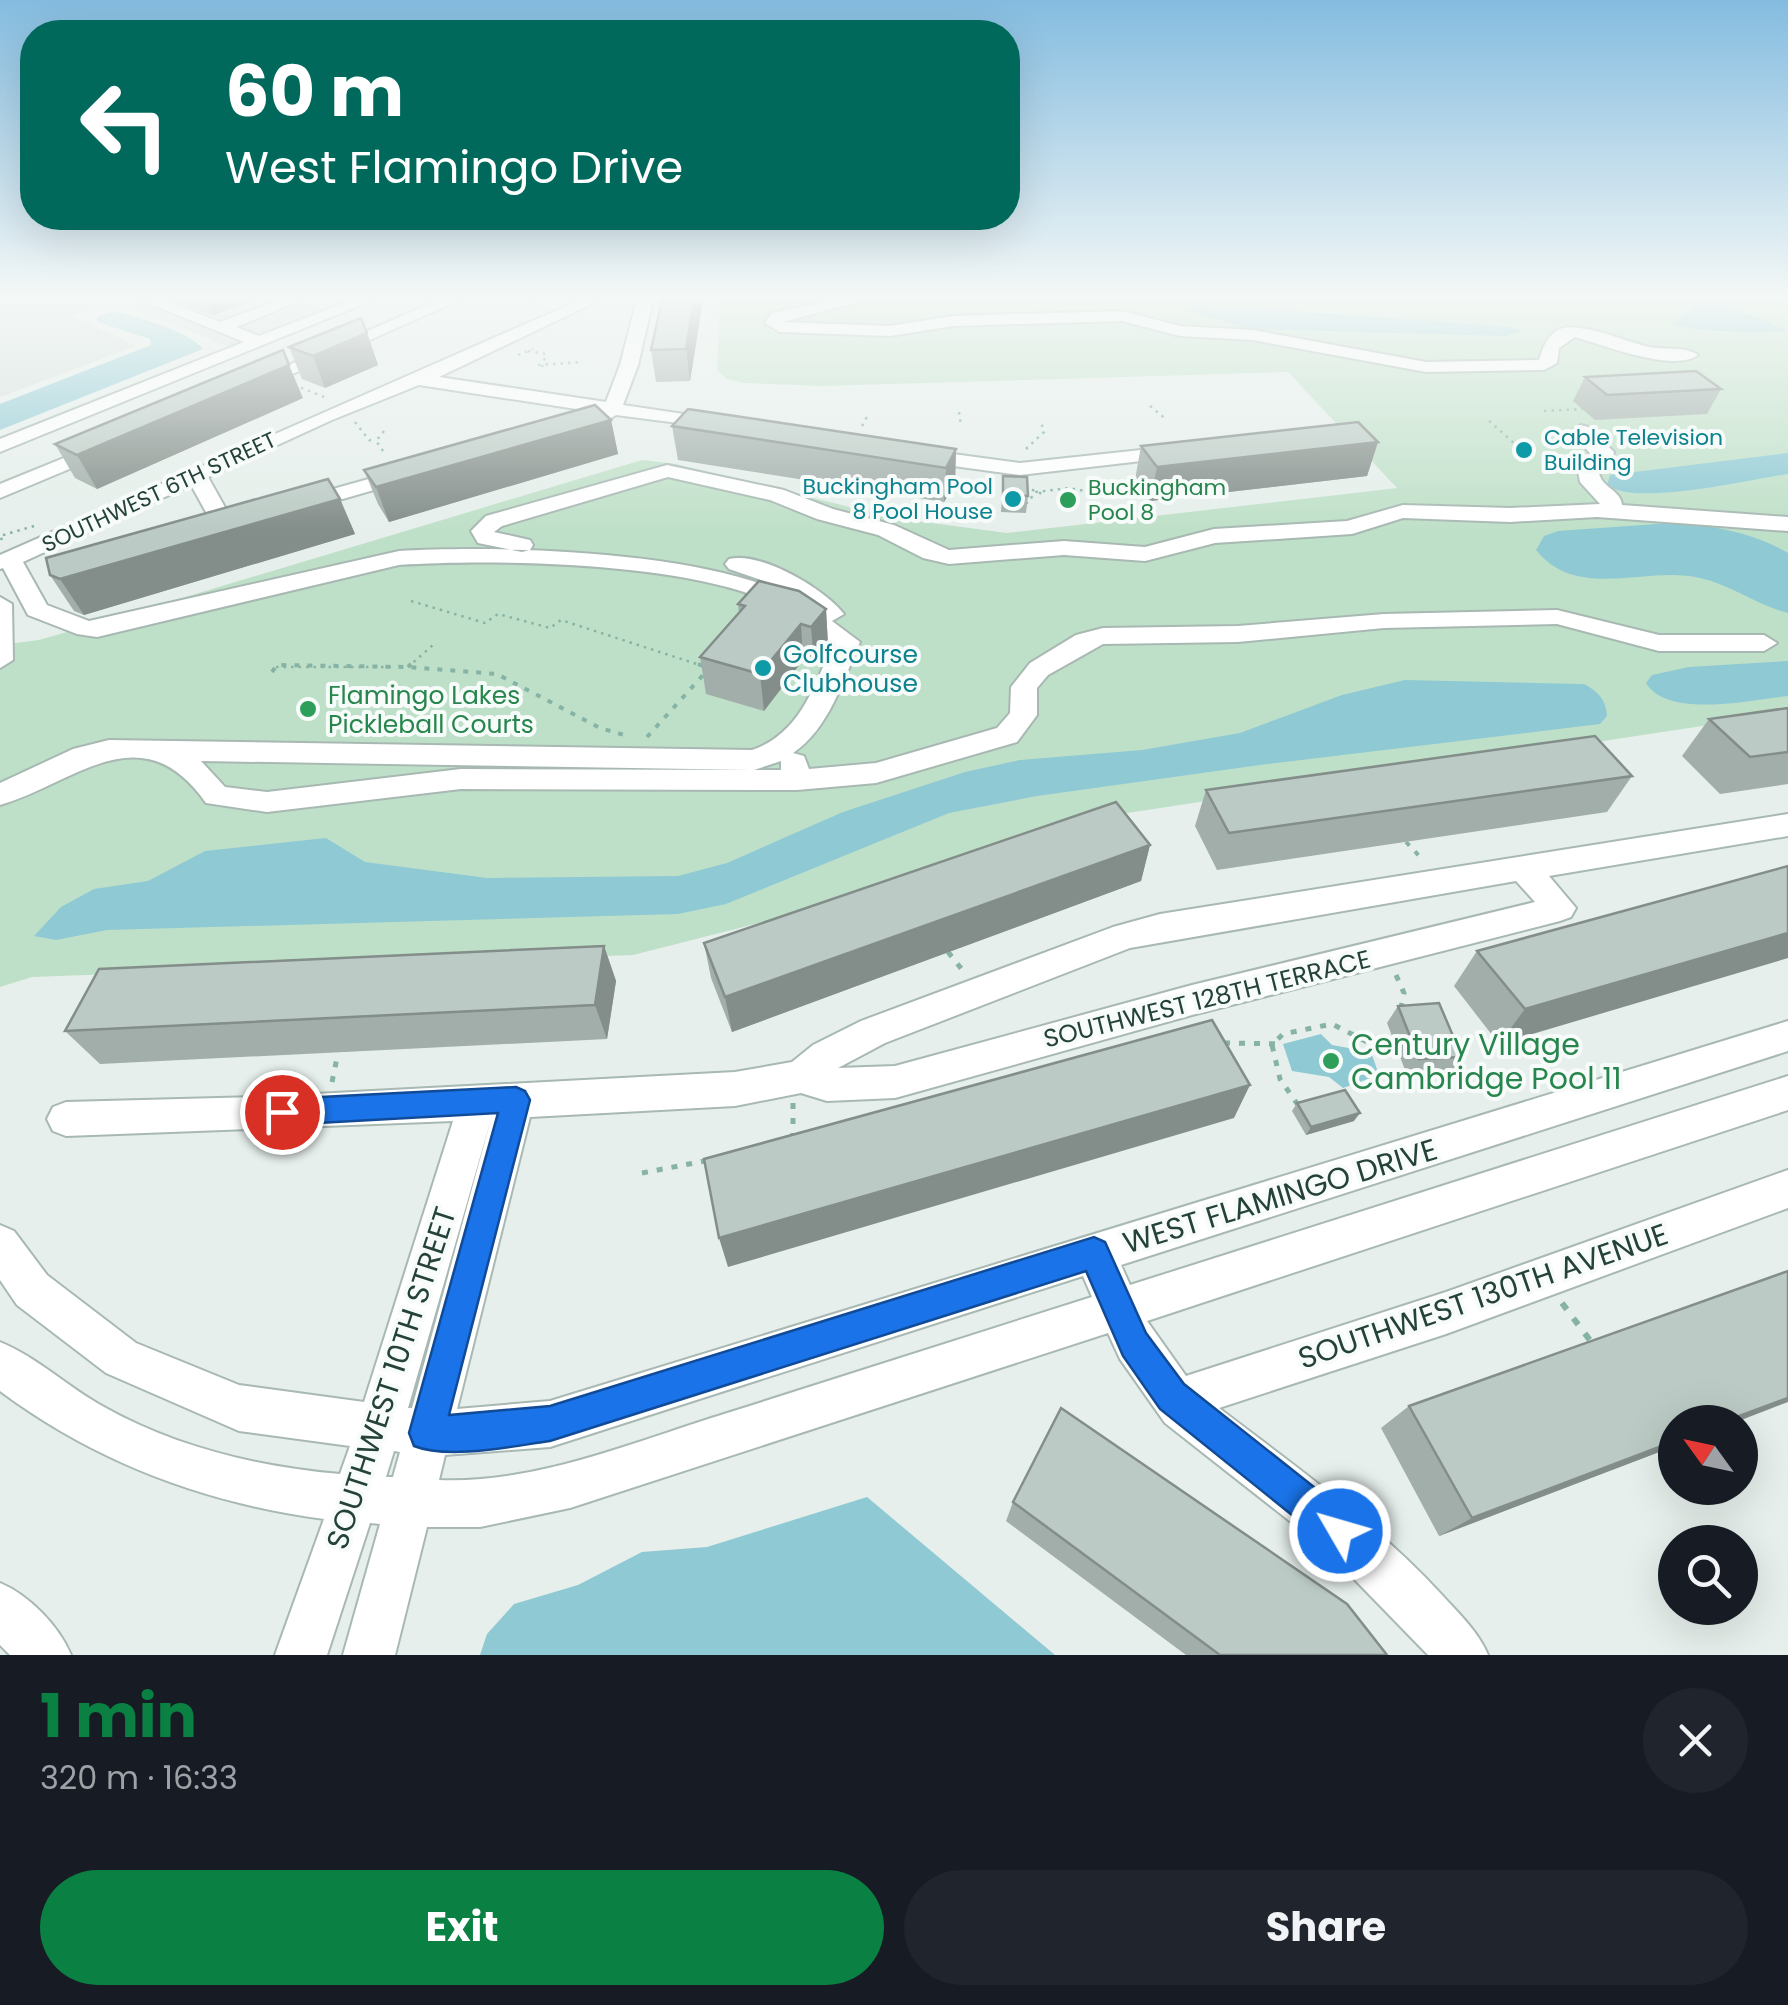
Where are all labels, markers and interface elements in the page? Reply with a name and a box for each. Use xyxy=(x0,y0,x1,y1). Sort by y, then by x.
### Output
text: 60 m xyxy=(225,42,404,141)
icon: left xyxy=(60,60,190,190)
text: West Flamingo Drive xyxy=(225,136,683,199)
place label: Cable Television Building xyxy=(1544,422,1723,478)
street label: SOUTHWEST 6TH STREET xyxy=(37,424,281,560)
marker: Cable Television Building xyxy=(1513,439,1535,461)
place label: Buckingham Pool 8 Pool House xyxy=(803,471,993,527)
place label: Buckingham Pool 8 xyxy=(1088,472,1226,528)
marker: Buckingham Pool 8 Pool House xyxy=(1002,488,1024,510)
marker: Buckingham Pool 8 xyxy=(1057,489,1079,511)
place label: Golfcourse Clubhouse xyxy=(783,637,918,701)
marker: Golfcourse Clubhouse xyxy=(752,657,774,679)
place label: Flamingo Lakes Pickleball Courts xyxy=(328,678,534,742)
marker: Flamingo Lakes Pickleball Courts xyxy=(297,698,319,720)
street label: SOUTHWEST 128TH TERRACE xyxy=(1040,941,1374,1057)
place label: Century Village Cambridge Pool 11 xyxy=(1351,1023,1622,1100)
marker: Century Village Cambridge Pool 11 xyxy=(1320,1050,1342,1072)
pin xyxy=(240,1070,325,1155)
icon: arrive xyxy=(255,1085,310,1140)
street label: WEST FLAMINGO DRIVE xyxy=(1118,1128,1442,1264)
street label: SOUTHWEST 10TH STREET xyxy=(315,1201,467,1555)
street label: SOUTHWEST 130TH AVENUE xyxy=(1292,1212,1674,1380)
north arrow xyxy=(1658,1405,1758,1505)
map controls xyxy=(1658,1405,1758,1625)
position arrow xyxy=(1288,1479,1392,1583)
button: search xyxy=(1658,1525,1758,1625)
text: 1 min xyxy=(40,1674,197,1758)
button: close xyxy=(1643,1688,1748,1793)
text: 320 m · 16:33 xyxy=(40,1755,238,1800)
button: Exit xyxy=(40,1870,884,1985)
button: Share xyxy=(904,1870,1748,1985)

